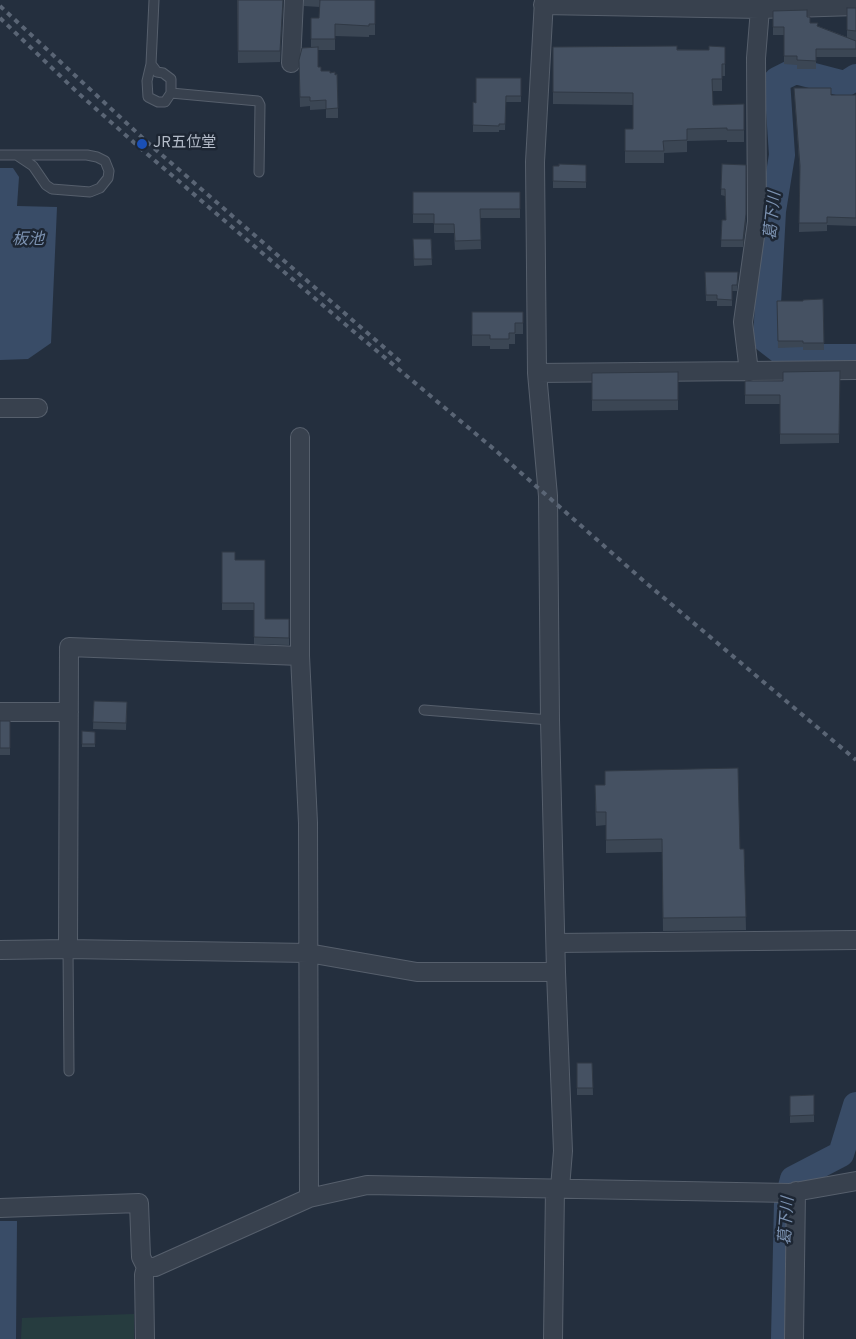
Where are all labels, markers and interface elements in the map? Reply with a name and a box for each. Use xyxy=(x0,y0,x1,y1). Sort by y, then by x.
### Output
place label: JR五位堂 xyxy=(153,135,216,153)
marker: JR五位堂 xyxy=(135,137,149,151)
water label: 葛下川 xyxy=(762,191,786,241)
water label: 板池 xyxy=(12,231,44,251)
water label: 葛下川 xyxy=(777,1196,799,1246)

